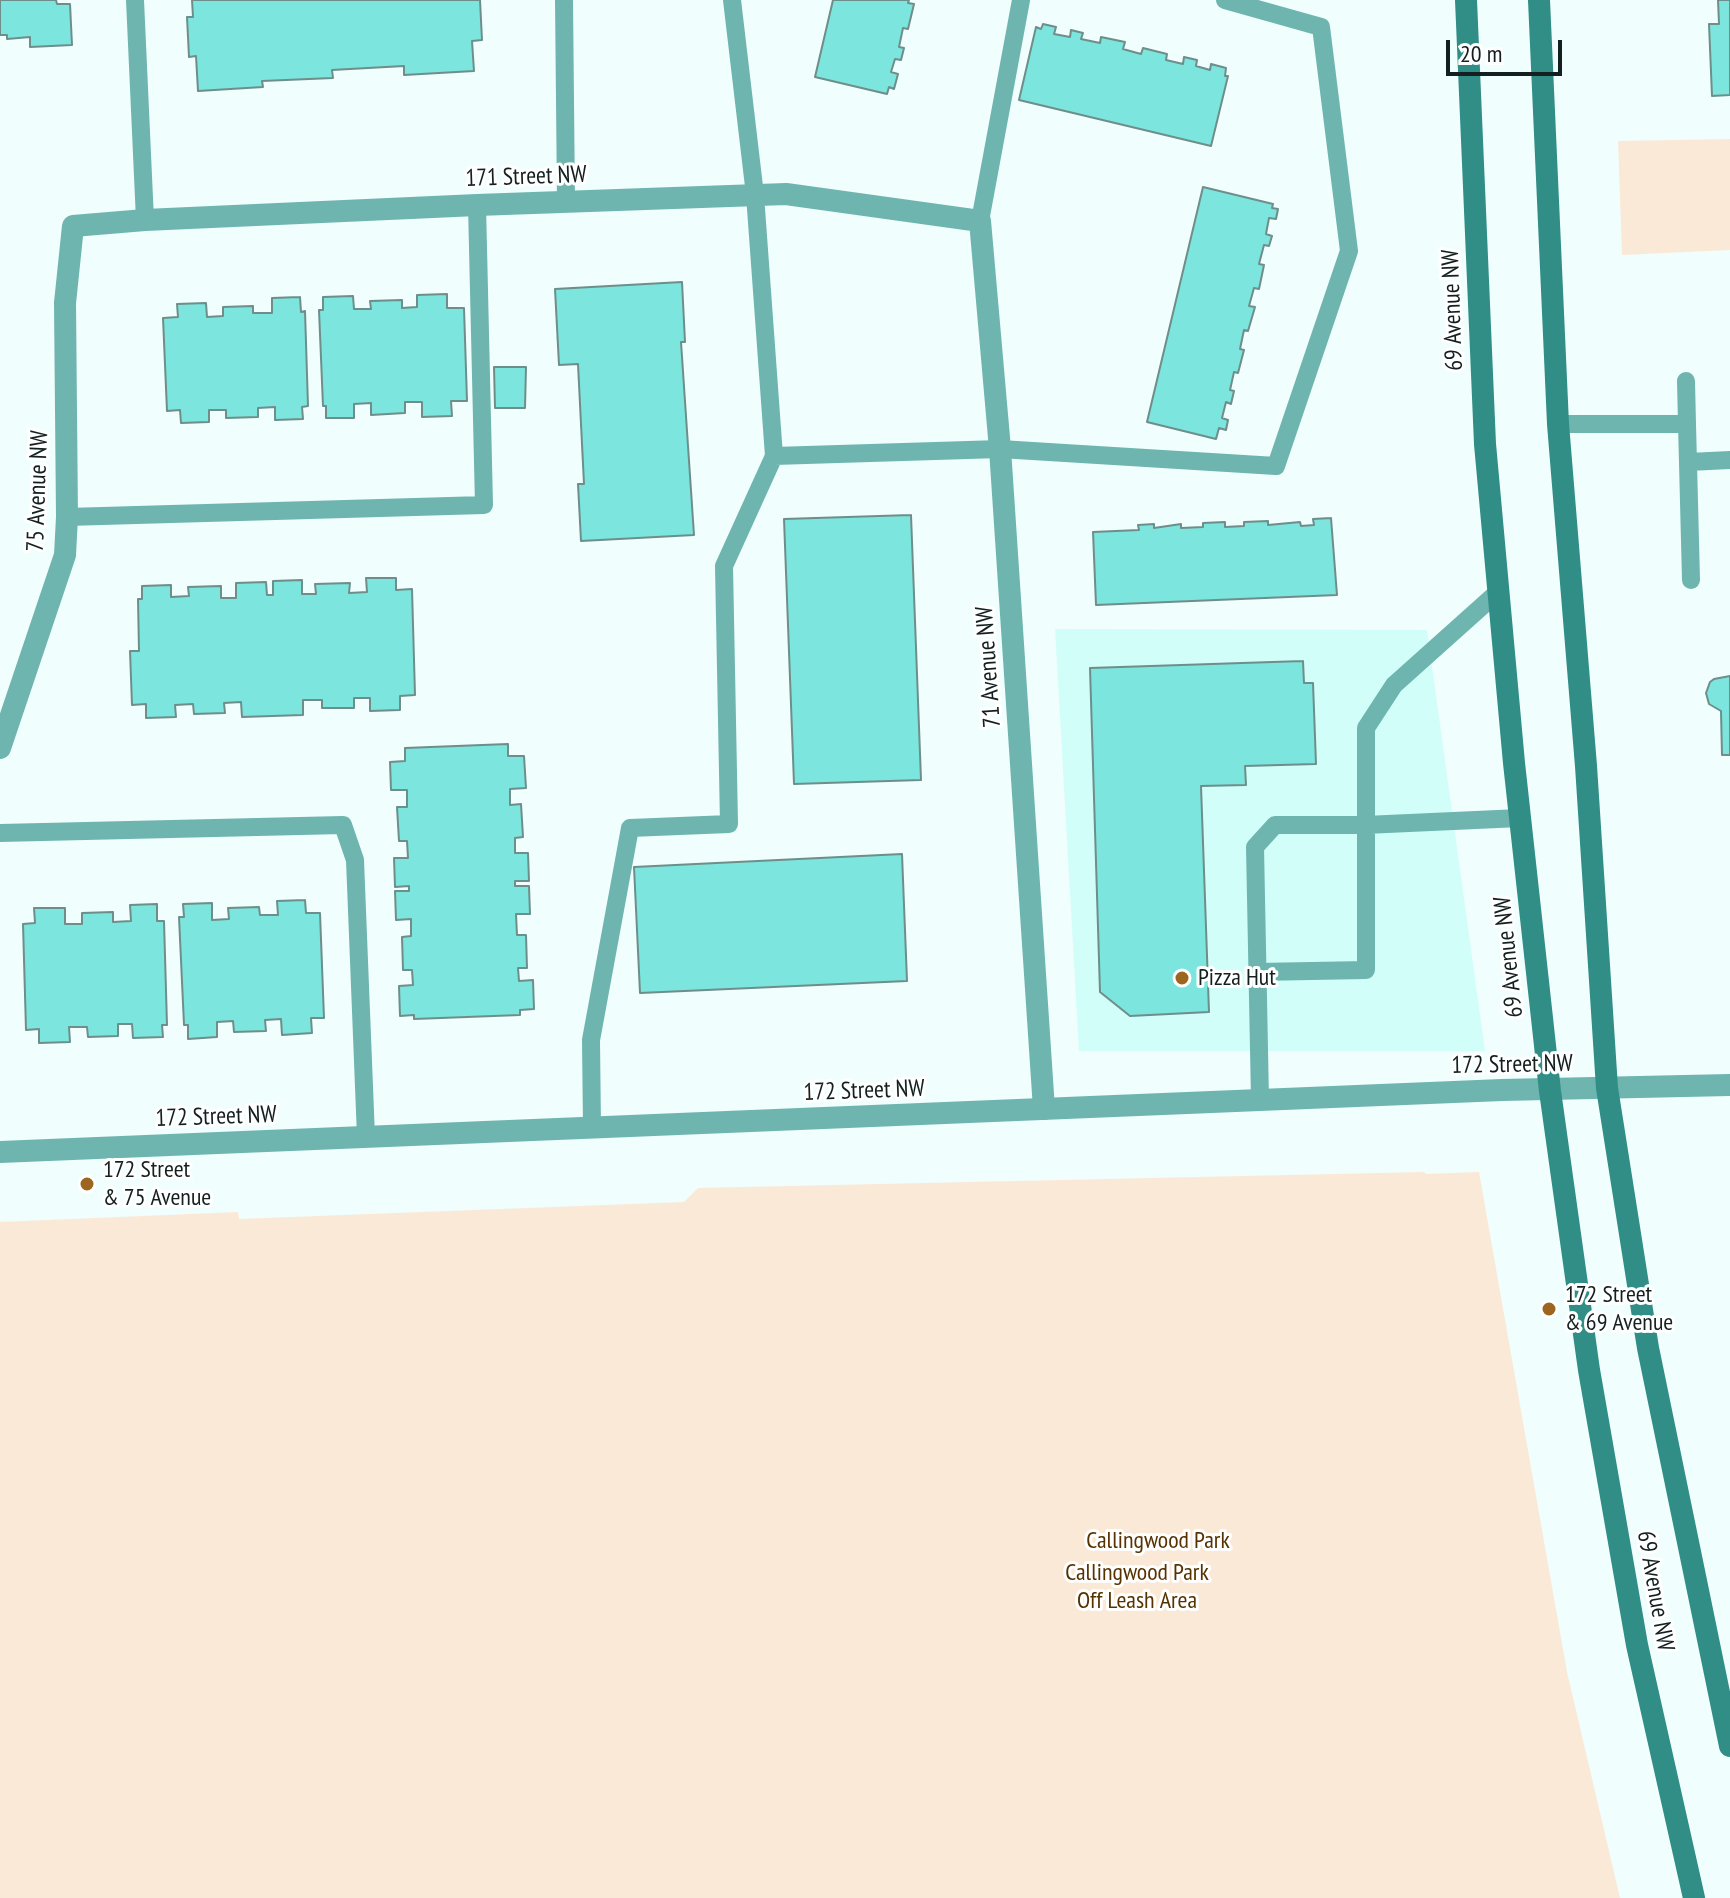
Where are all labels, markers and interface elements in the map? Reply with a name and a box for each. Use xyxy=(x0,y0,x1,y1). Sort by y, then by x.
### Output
scale bar xyxy=(1450,24,1566,74)
text: 20 m xyxy=(1460,38,1502,69)
street label: 171 Street NW xyxy=(465,160,587,194)
street label: 69 Avenue NW xyxy=(1436,249,1470,371)
street label: 75 Avenue NW xyxy=(21,430,55,552)
street label: 71 Avenue NW xyxy=(970,605,1008,729)
street label: 69 Avenue NW xyxy=(1488,895,1530,1019)
place label: Pizza Hut xyxy=(1198,964,1276,992)
marker: Pizza Hut xyxy=(1173,969,1191,987)
street label: 172 Street NW xyxy=(1451,1050,1573,1080)
street label: 172 Street NW xyxy=(803,1074,925,1108)
street label: 172 Street NW xyxy=(155,1100,277,1134)
place label: 172 Street & 75 Avenue xyxy=(103,1156,211,1212)
marker: 172 Street & 75 Avenue xyxy=(78,1175,96,1193)
place label: 172 Street & 69 Avenue xyxy=(1565,1281,1673,1337)
marker: 172 Street & 69 Avenue xyxy=(1540,1300,1558,1318)
park label: Callingwood Park xyxy=(1086,1527,1230,1555)
street label: 69 Avenue NW xyxy=(1630,1529,1680,1653)
park label: Callingwood Park Off Leash Area xyxy=(1065,1559,1209,1615)

